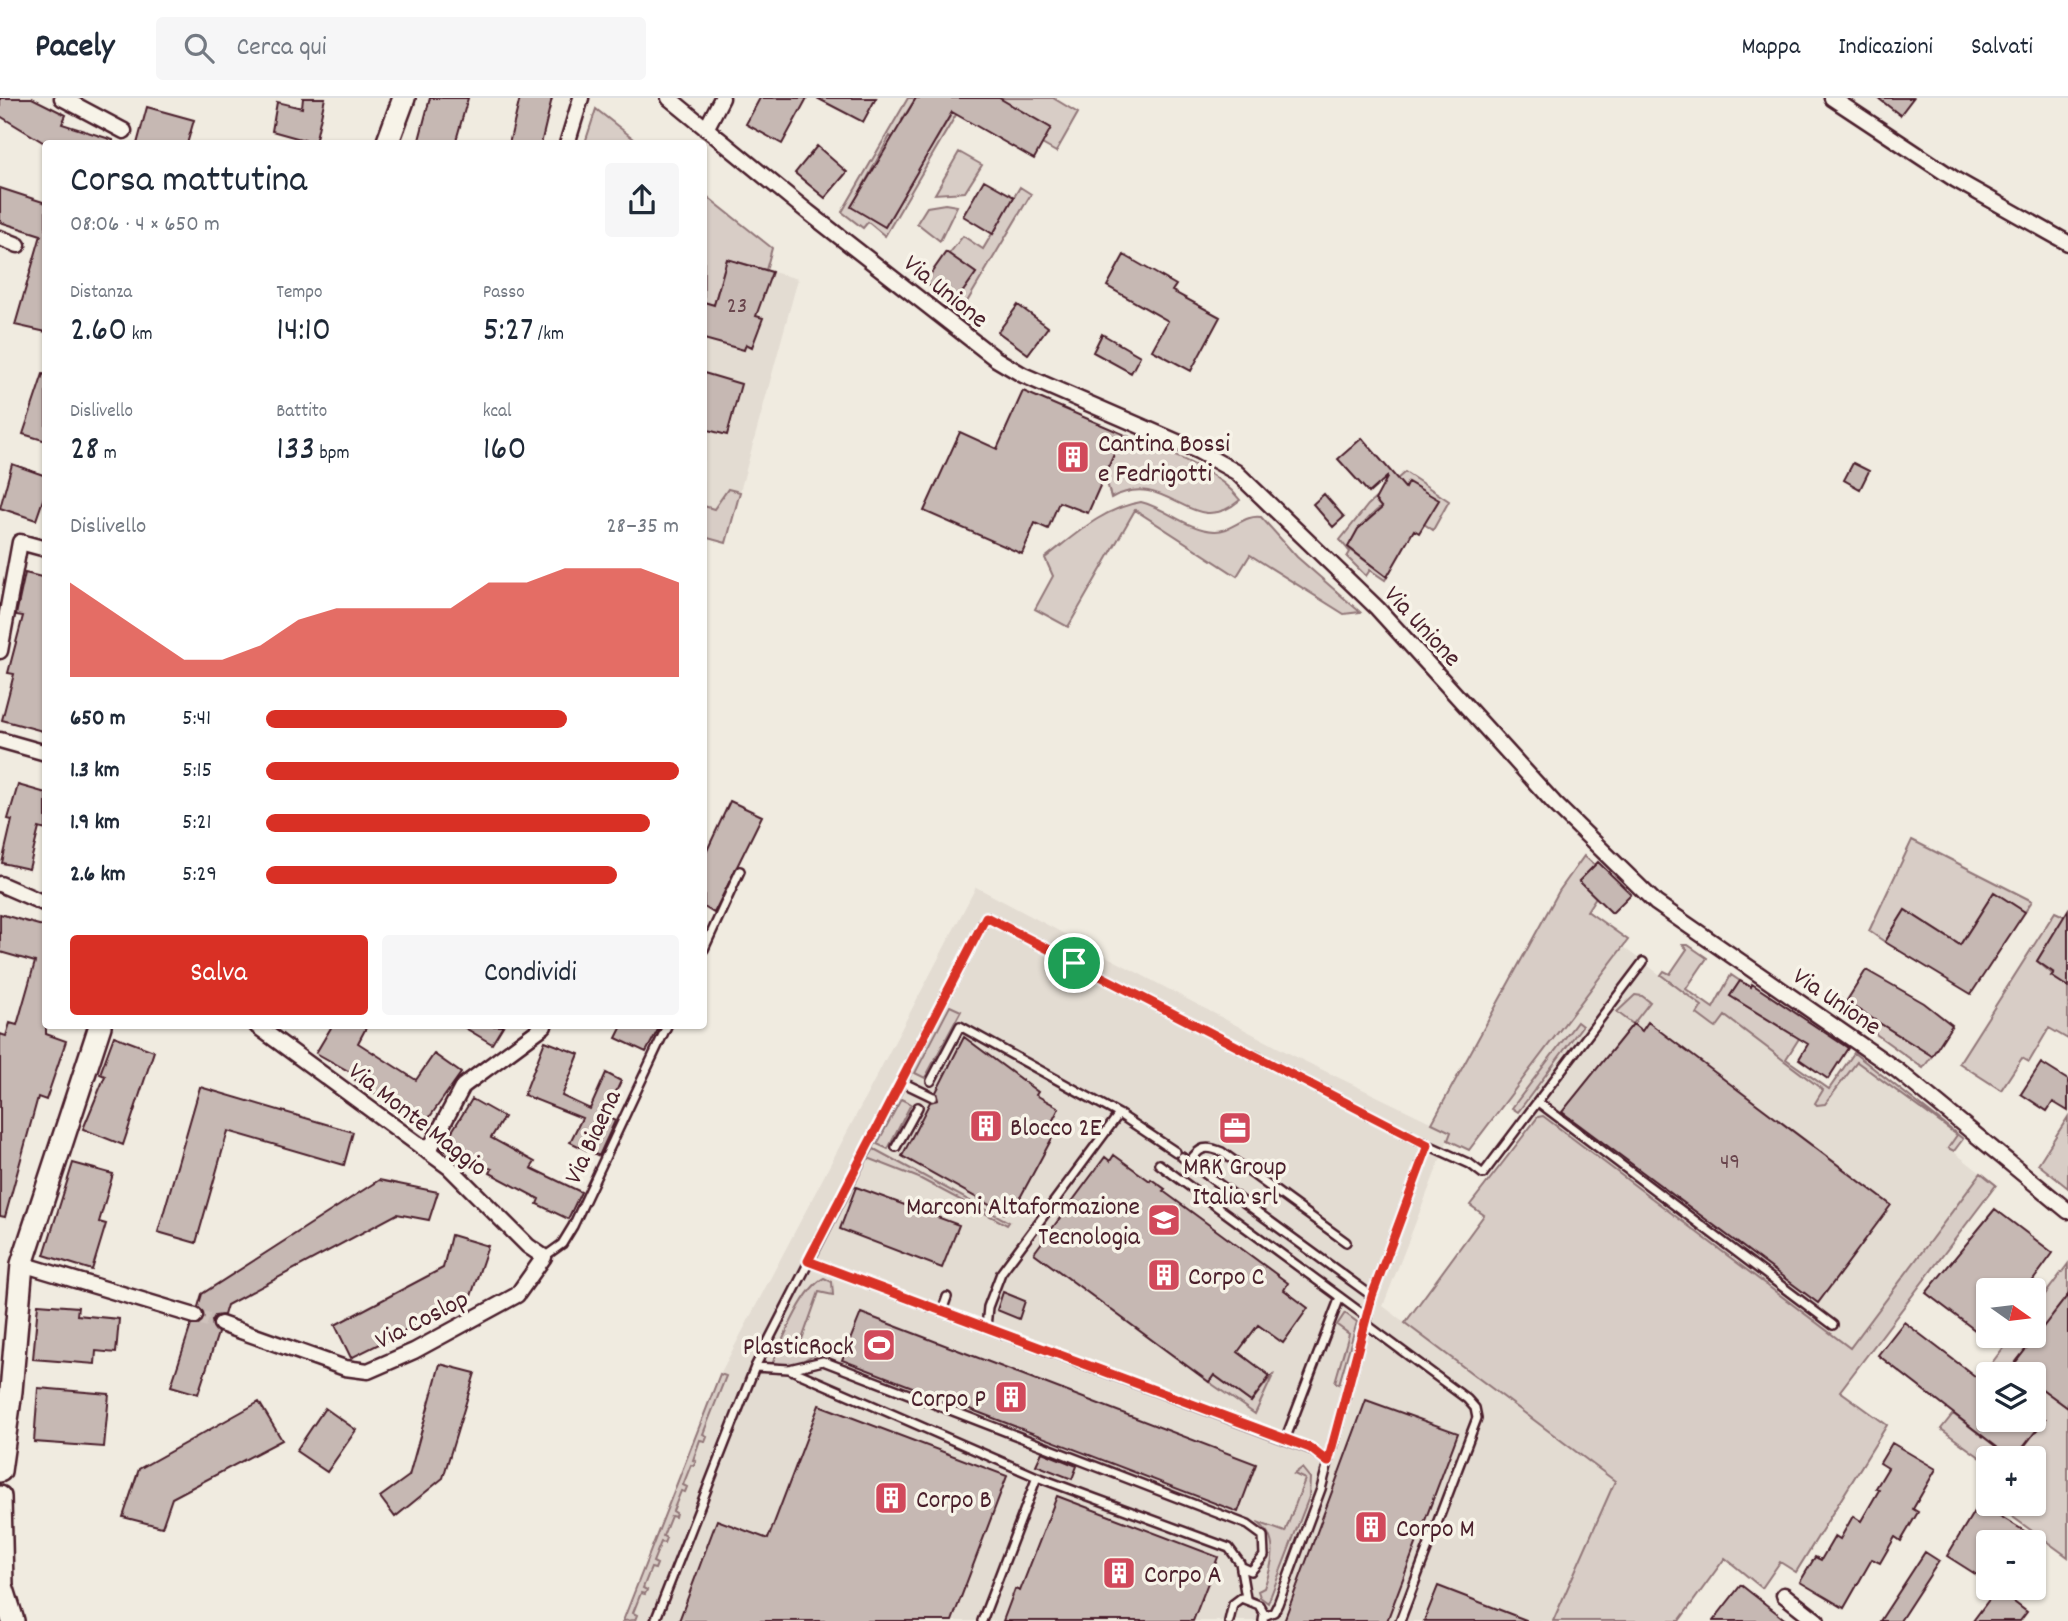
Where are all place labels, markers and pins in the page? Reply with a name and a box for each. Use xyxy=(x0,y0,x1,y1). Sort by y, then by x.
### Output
place label: Cantina Bossi e Fedrigotti xyxy=(1098,427,1230,494)
building icon: Cantina Bossi e Fedrigotti xyxy=(1054,438,1092,476)
pin xyxy=(1044,933,1104,993)
building icon: Blocco 2E xyxy=(967,1107,1005,1145)
office icon: MRK Group Italia srl xyxy=(1216,1109,1254,1147)
place label: Blocco 2E xyxy=(1010,1111,1102,1148)
place label: MRK Group Italia srl xyxy=(1183,1150,1287,1217)
place label: Marconi Altaformazione Tecnologia xyxy=(906,1190,1141,1257)
school or university icon: Marconi Altaformazione Tecnologia xyxy=(1145,1201,1183,1239)
building icon: Corpo C xyxy=(1145,1256,1183,1294)
place label: Corpo C xyxy=(1188,1260,1265,1297)
sports icon: PlasticRock xyxy=(860,1326,898,1364)
place label: PlasticRock xyxy=(743,1330,854,1367)
building icon: Corpo P xyxy=(992,1378,1030,1416)
place label: Corpo P xyxy=(911,1382,986,1419)
building icon: Corpo B xyxy=(872,1479,910,1517)
place label: Corpo B xyxy=(916,1483,992,1520)
building icon: Corpo M xyxy=(1352,1508,1390,1546)
place label: Corpo M xyxy=(1396,1512,1475,1549)
building icon: Corpo A xyxy=(1100,1554,1138,1592)
place label: Corpo A xyxy=(1144,1558,1222,1595)

